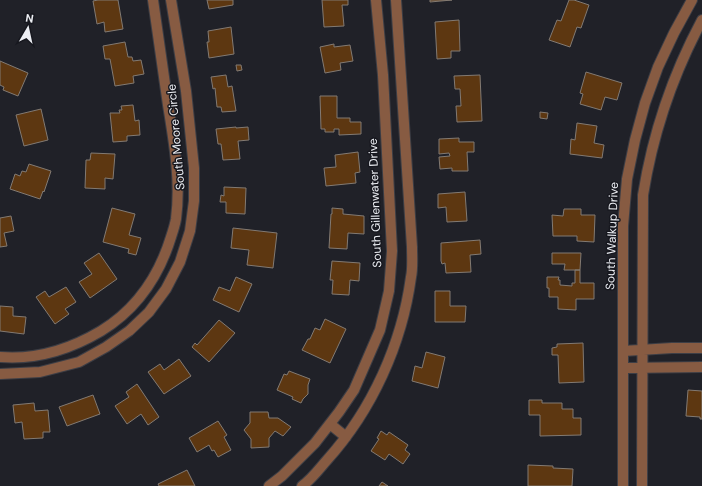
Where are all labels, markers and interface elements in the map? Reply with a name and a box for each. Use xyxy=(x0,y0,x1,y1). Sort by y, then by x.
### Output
north arrow xyxy=(8,8,48,48)
text: N xyxy=(25,11,35,26)
street label: South Moore Circle xyxy=(163,83,189,191)
street label: South Gillenwater Drive xyxy=(365,138,385,268)
street label: South Walkup Drive xyxy=(602,182,622,290)

